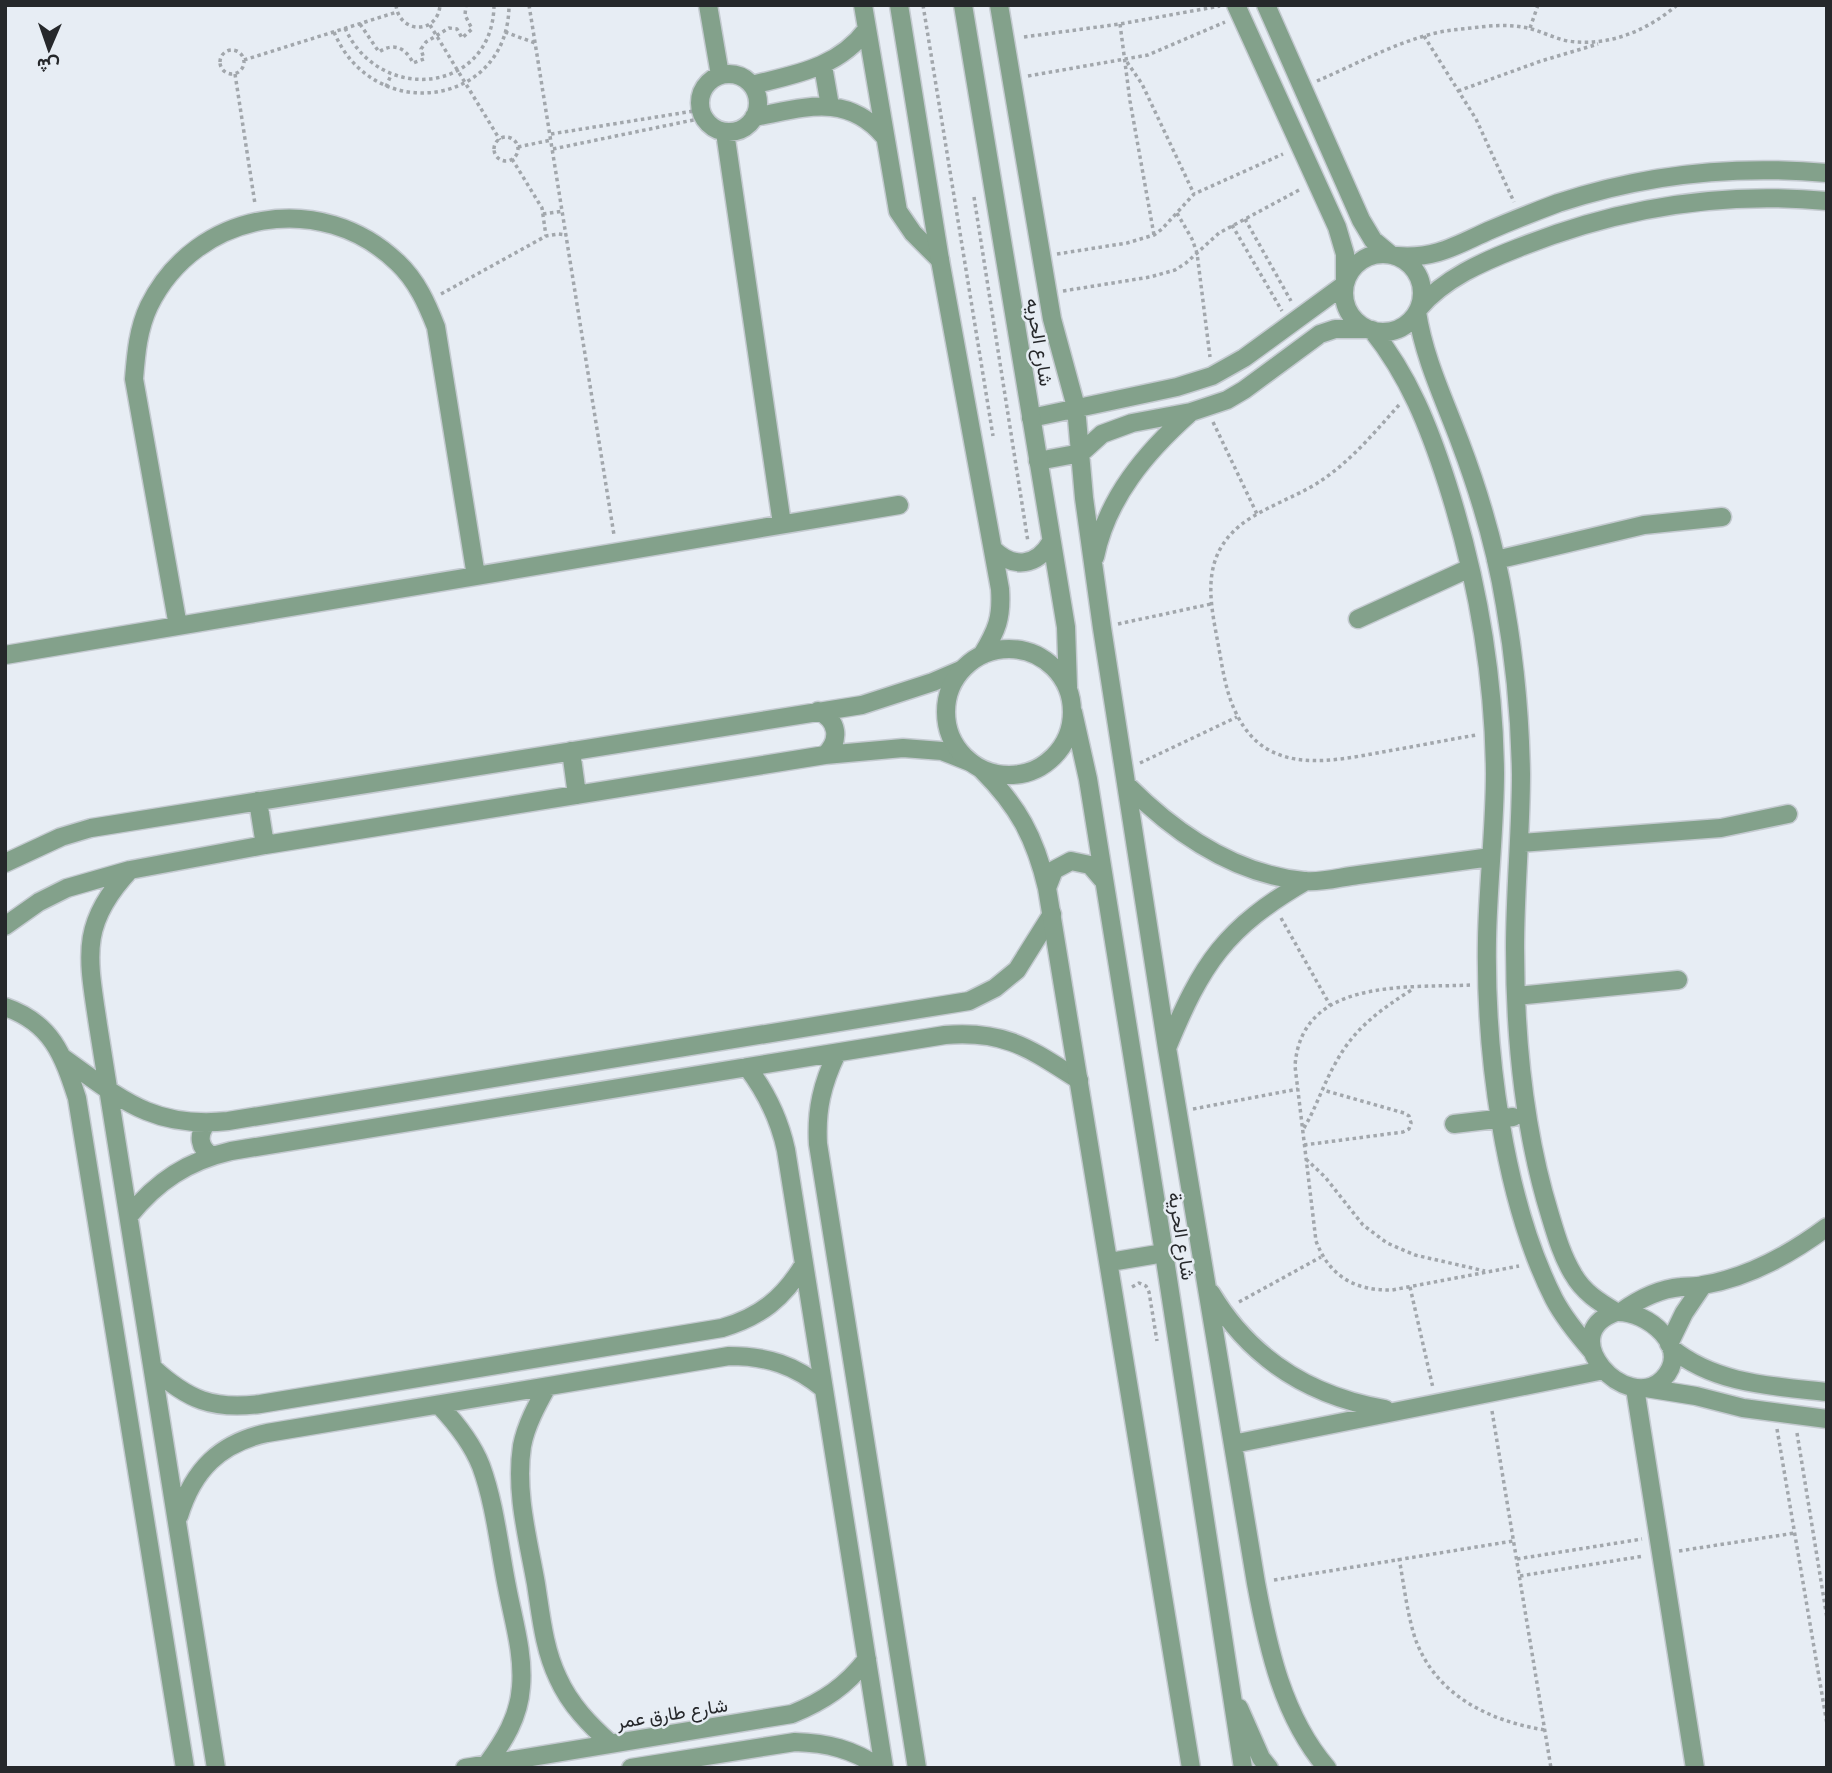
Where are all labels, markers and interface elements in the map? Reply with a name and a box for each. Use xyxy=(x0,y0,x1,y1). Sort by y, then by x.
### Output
north arrow xyxy=(14,14,84,84)
text: ش xyxy=(36,54,60,79)
street label: شارع الحريه xyxy=(1020,296,1060,388)
street label: شارع الحرية xyxy=(1162,1190,1202,1282)
street label: شارع طارق عمر xyxy=(614,1691,729,1735)

